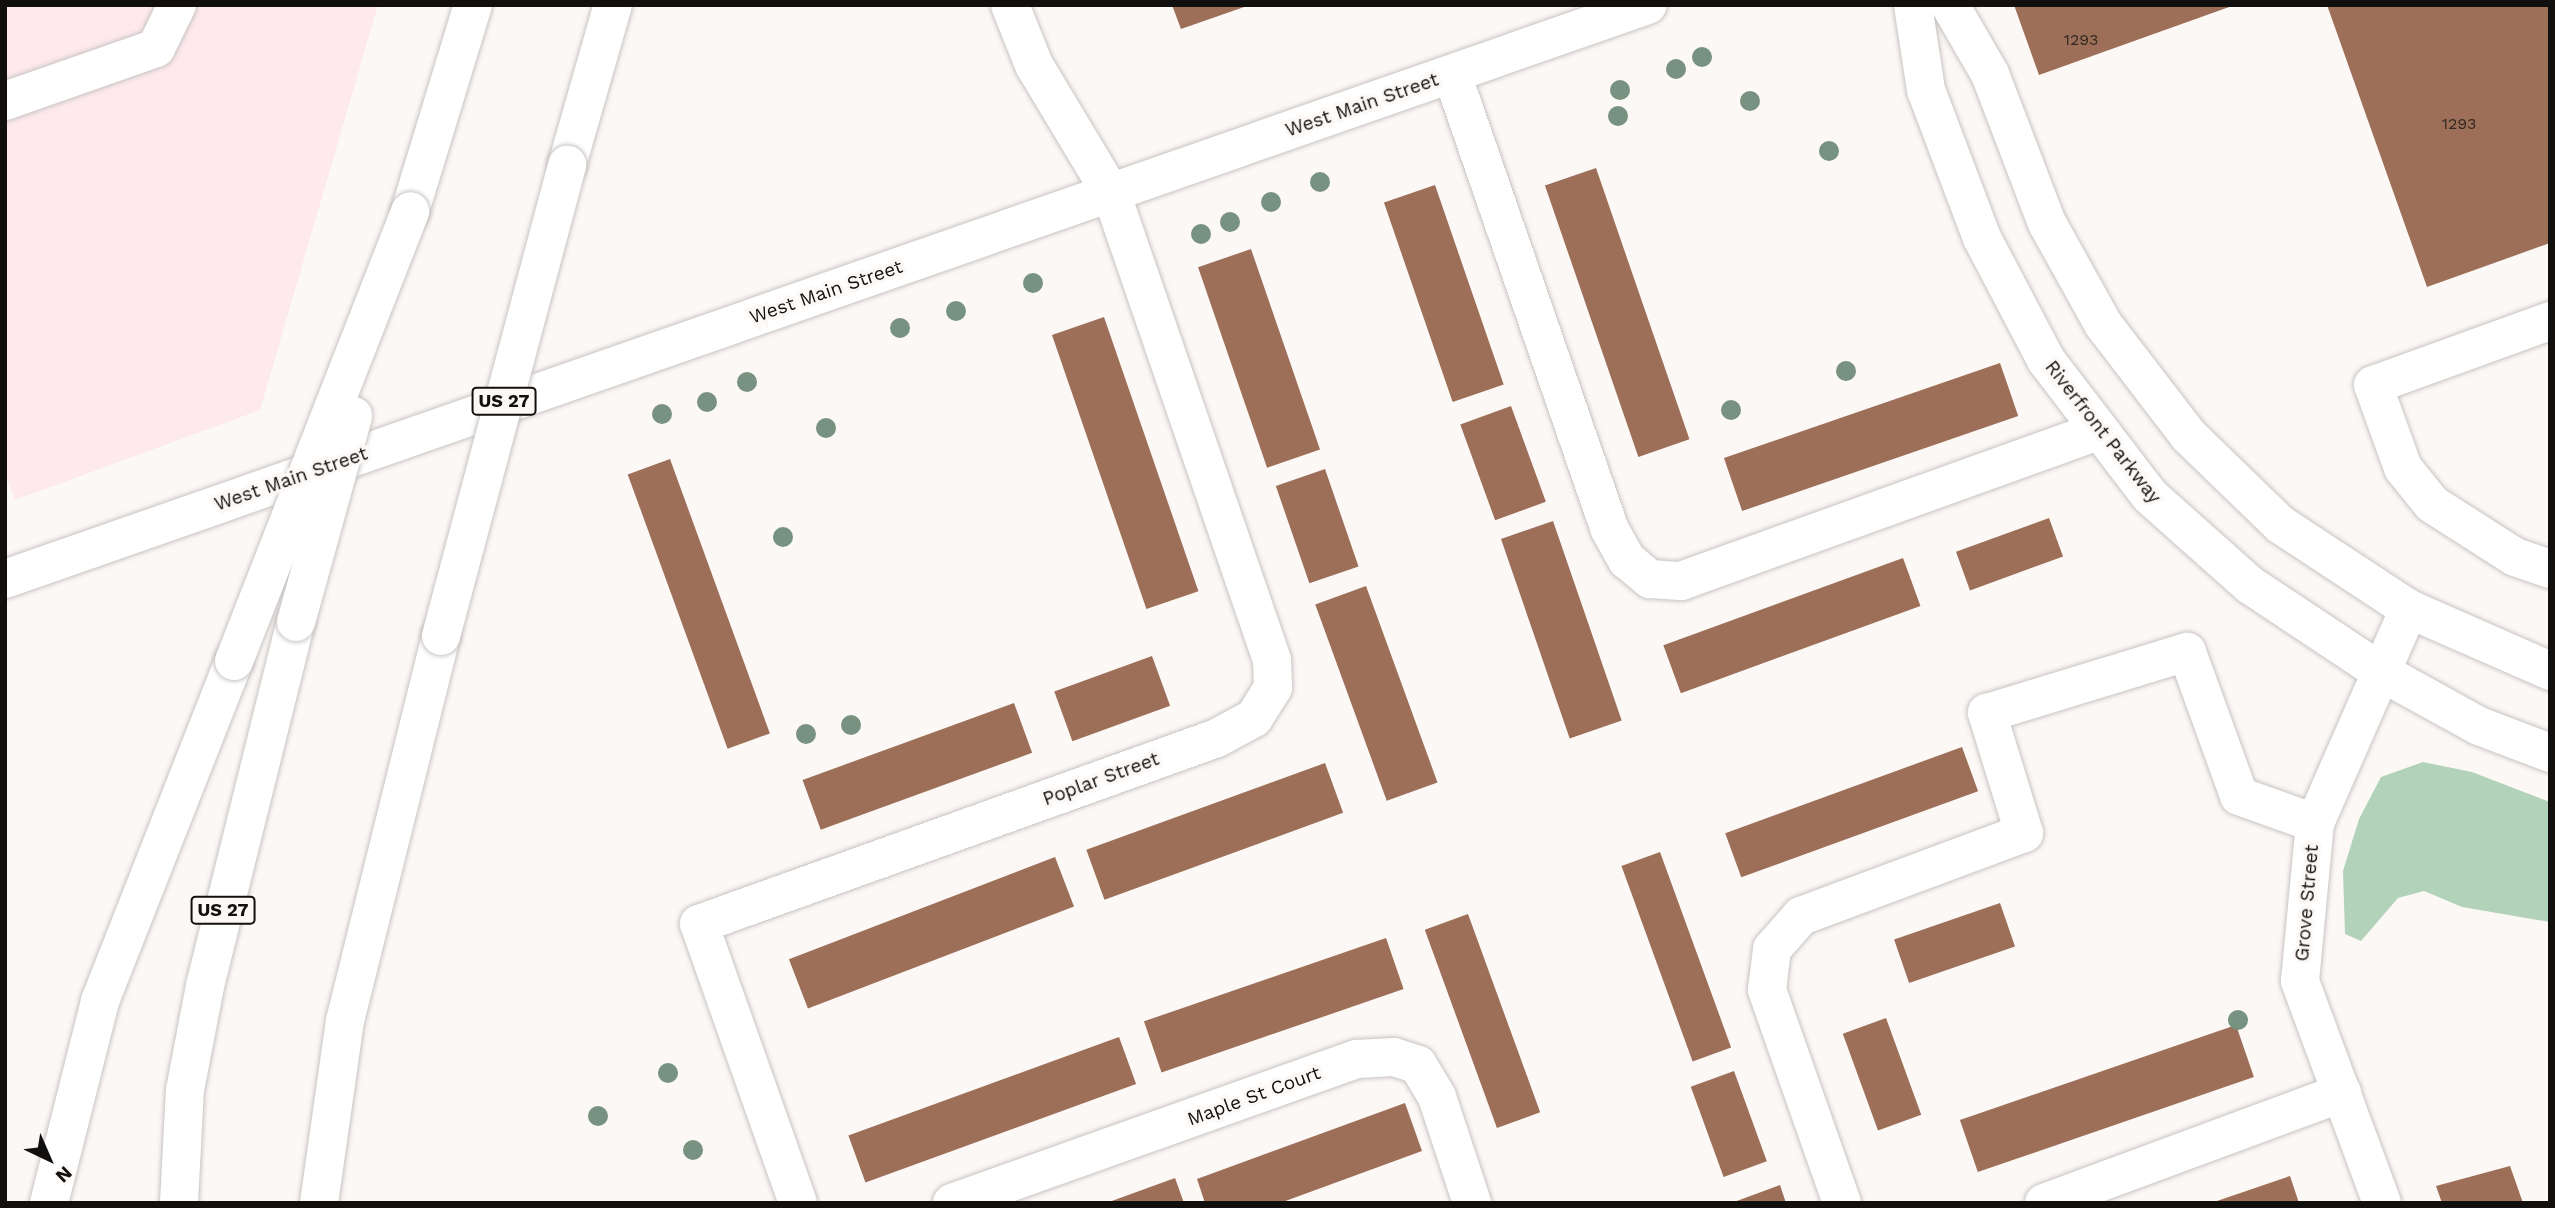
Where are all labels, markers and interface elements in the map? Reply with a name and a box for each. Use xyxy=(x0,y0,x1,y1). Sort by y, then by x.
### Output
house number: 1293 xyxy=(2064,30,2098,50)
street label: West Main Street xyxy=(1282,68,1442,142)
house number: 1293 xyxy=(2442,114,2476,134)
street label: West Main Street xyxy=(746,255,906,329)
street label: Riverfront Parkway xyxy=(2040,356,2166,508)
road number: US 27 xyxy=(471,386,537,416)
street label: West Main Street xyxy=(211,442,371,516)
street label: Poplar Street xyxy=(1039,747,1163,811)
street label: Grove Street xyxy=(2291,844,2323,962)
road number: US 27 xyxy=(190,896,256,925)
street label: Maple St Court xyxy=(1184,1061,1324,1131)
north arrow xyxy=(14,1124,84,1194)
text: N xyxy=(51,1161,77,1188)

